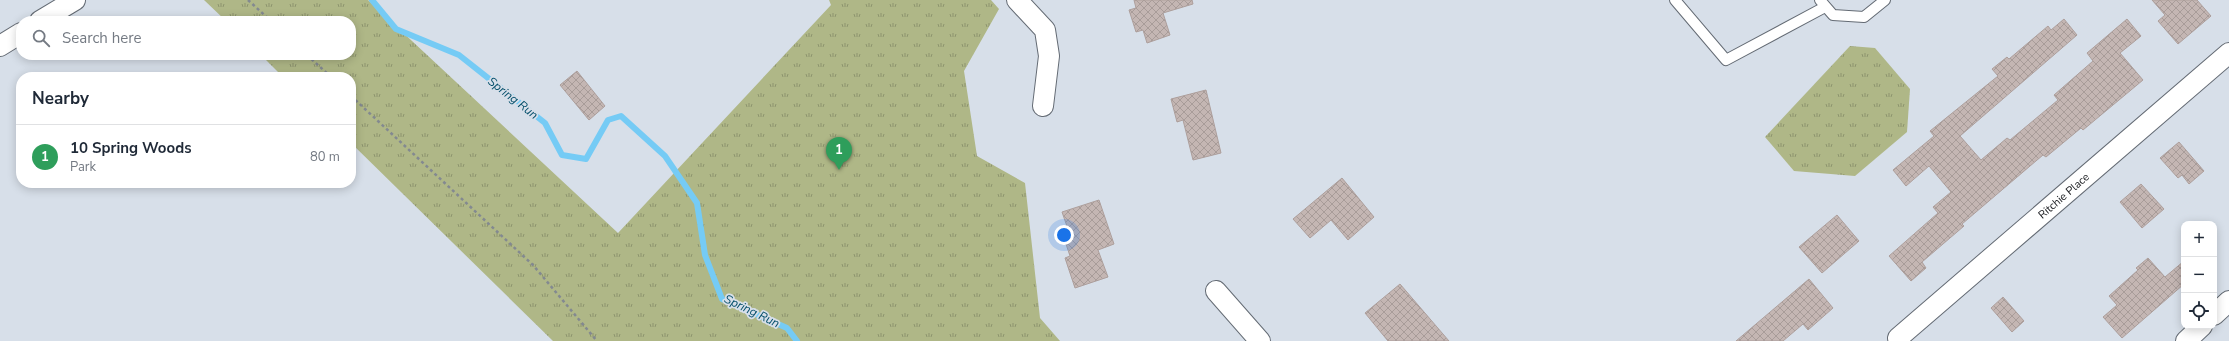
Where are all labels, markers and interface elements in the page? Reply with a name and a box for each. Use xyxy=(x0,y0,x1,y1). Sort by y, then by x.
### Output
search box xyxy=(16,16,356,60)
icon: search xyxy=(30,27,52,49)
text: Search here xyxy=(62,28,142,48)
water label: Spring Run xyxy=(484,73,542,123)
text: Nearby xyxy=(32,87,89,110)
pin: 1 xyxy=(826,137,852,170)
text: 10 Spring Woods xyxy=(70,138,191,158)
text: 1 xyxy=(41,148,49,166)
text: 80 m xyxy=(310,148,340,166)
text: Park xyxy=(70,158,96,176)
street label: Ritchie Place xyxy=(2035,169,2092,222)
map controls xyxy=(2181,221,2217,329)
button: + xyxy=(2181,221,2217,257)
your location xyxy=(1054,225,1074,245)
button: − xyxy=(2181,257,2217,293)
water label: Spring Run xyxy=(722,291,783,331)
button: locate xyxy=(2181,293,2217,329)

